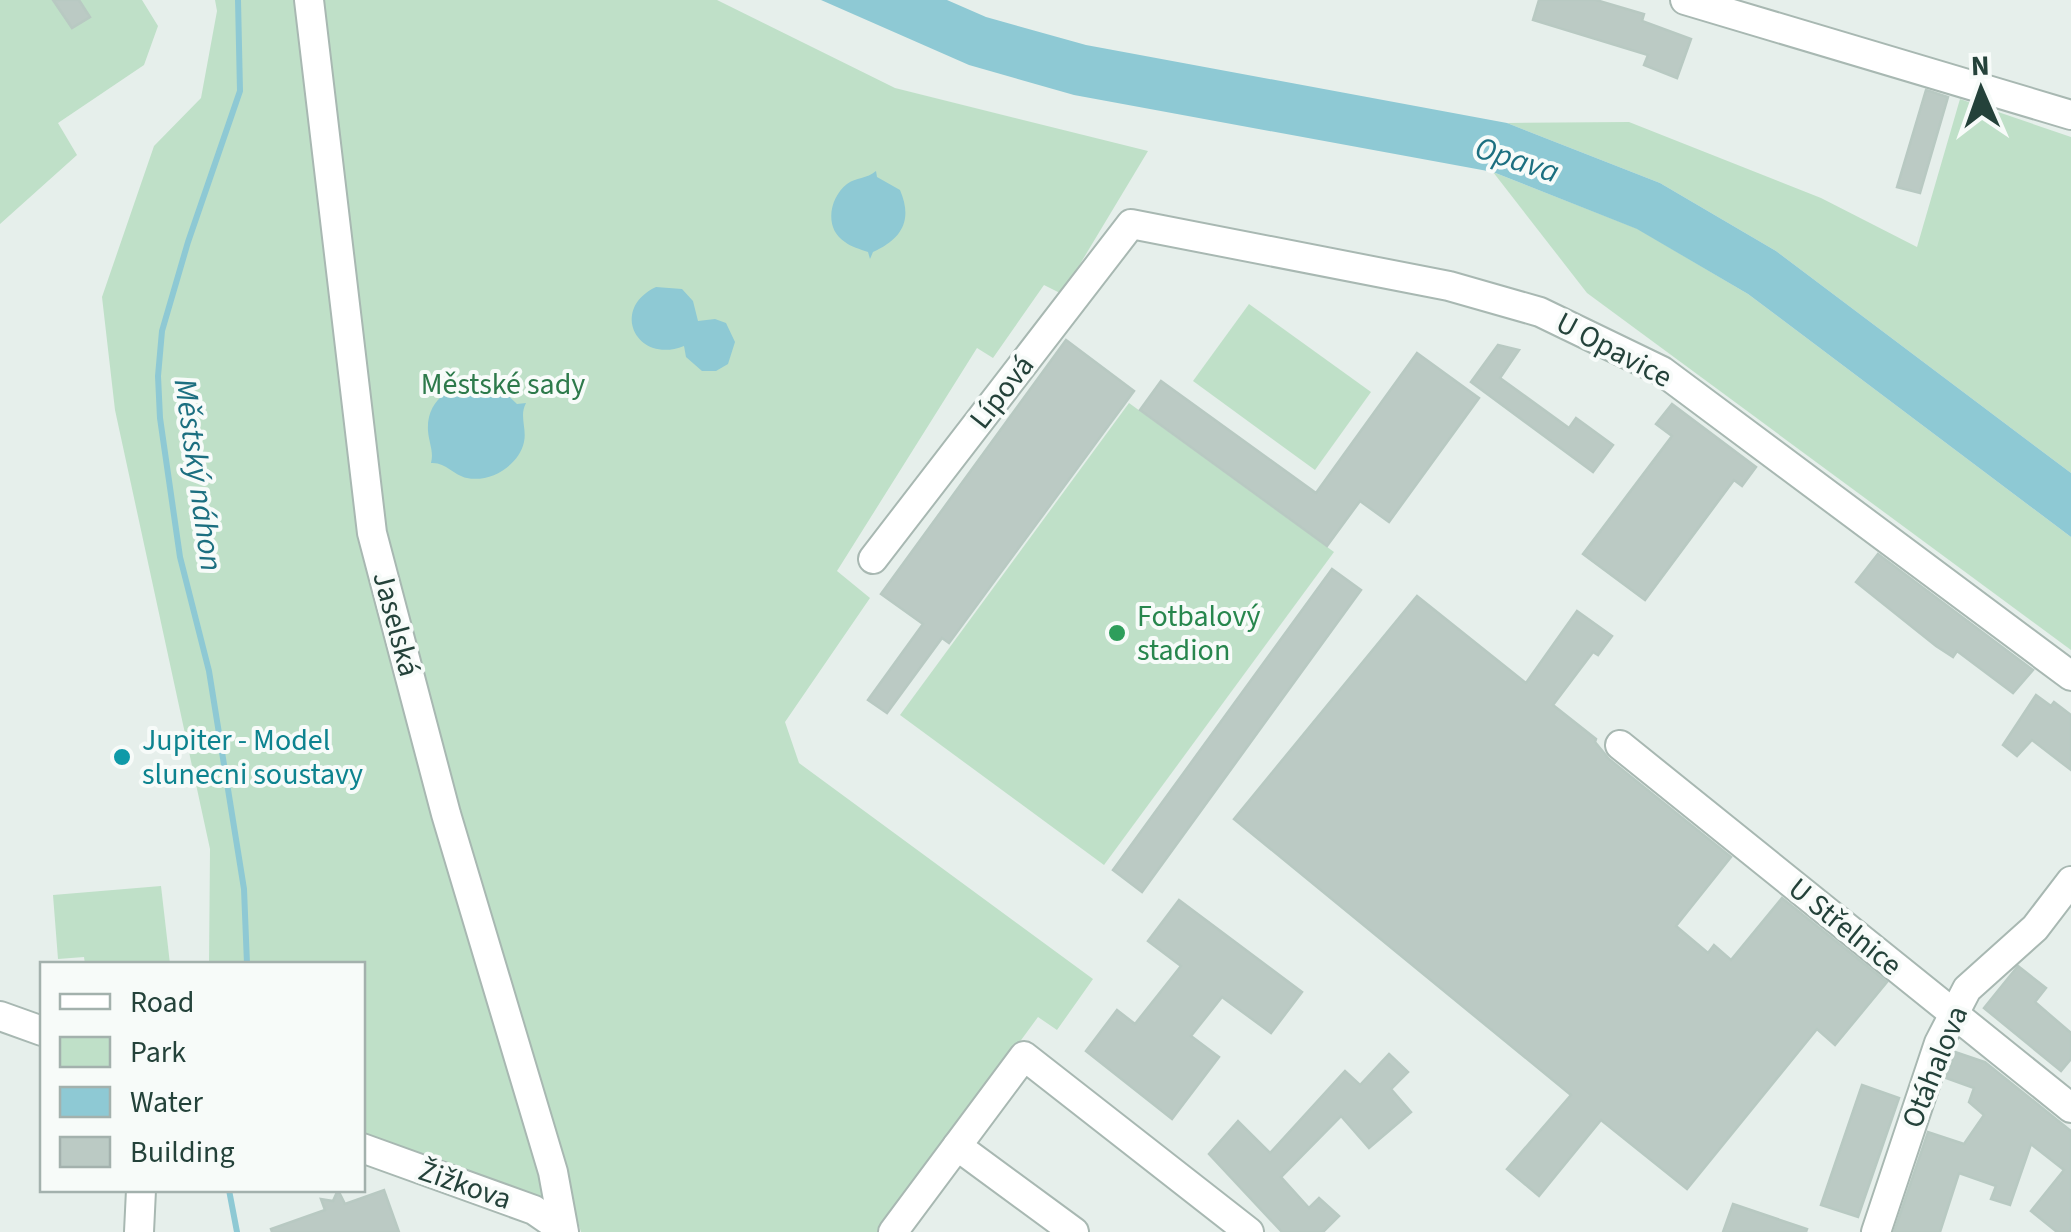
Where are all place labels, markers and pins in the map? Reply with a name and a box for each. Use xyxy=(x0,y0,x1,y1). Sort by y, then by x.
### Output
place label: Fotbalový stadion xyxy=(1137,595,1260,672)
marker: Fotbalový stadion xyxy=(1106,622,1128,644)
place label: Jupiter - Model slunecni soustavy xyxy=(142,719,363,796)
marker: Jupiter - Model slunecni soustavy xyxy=(111,746,133,768)

